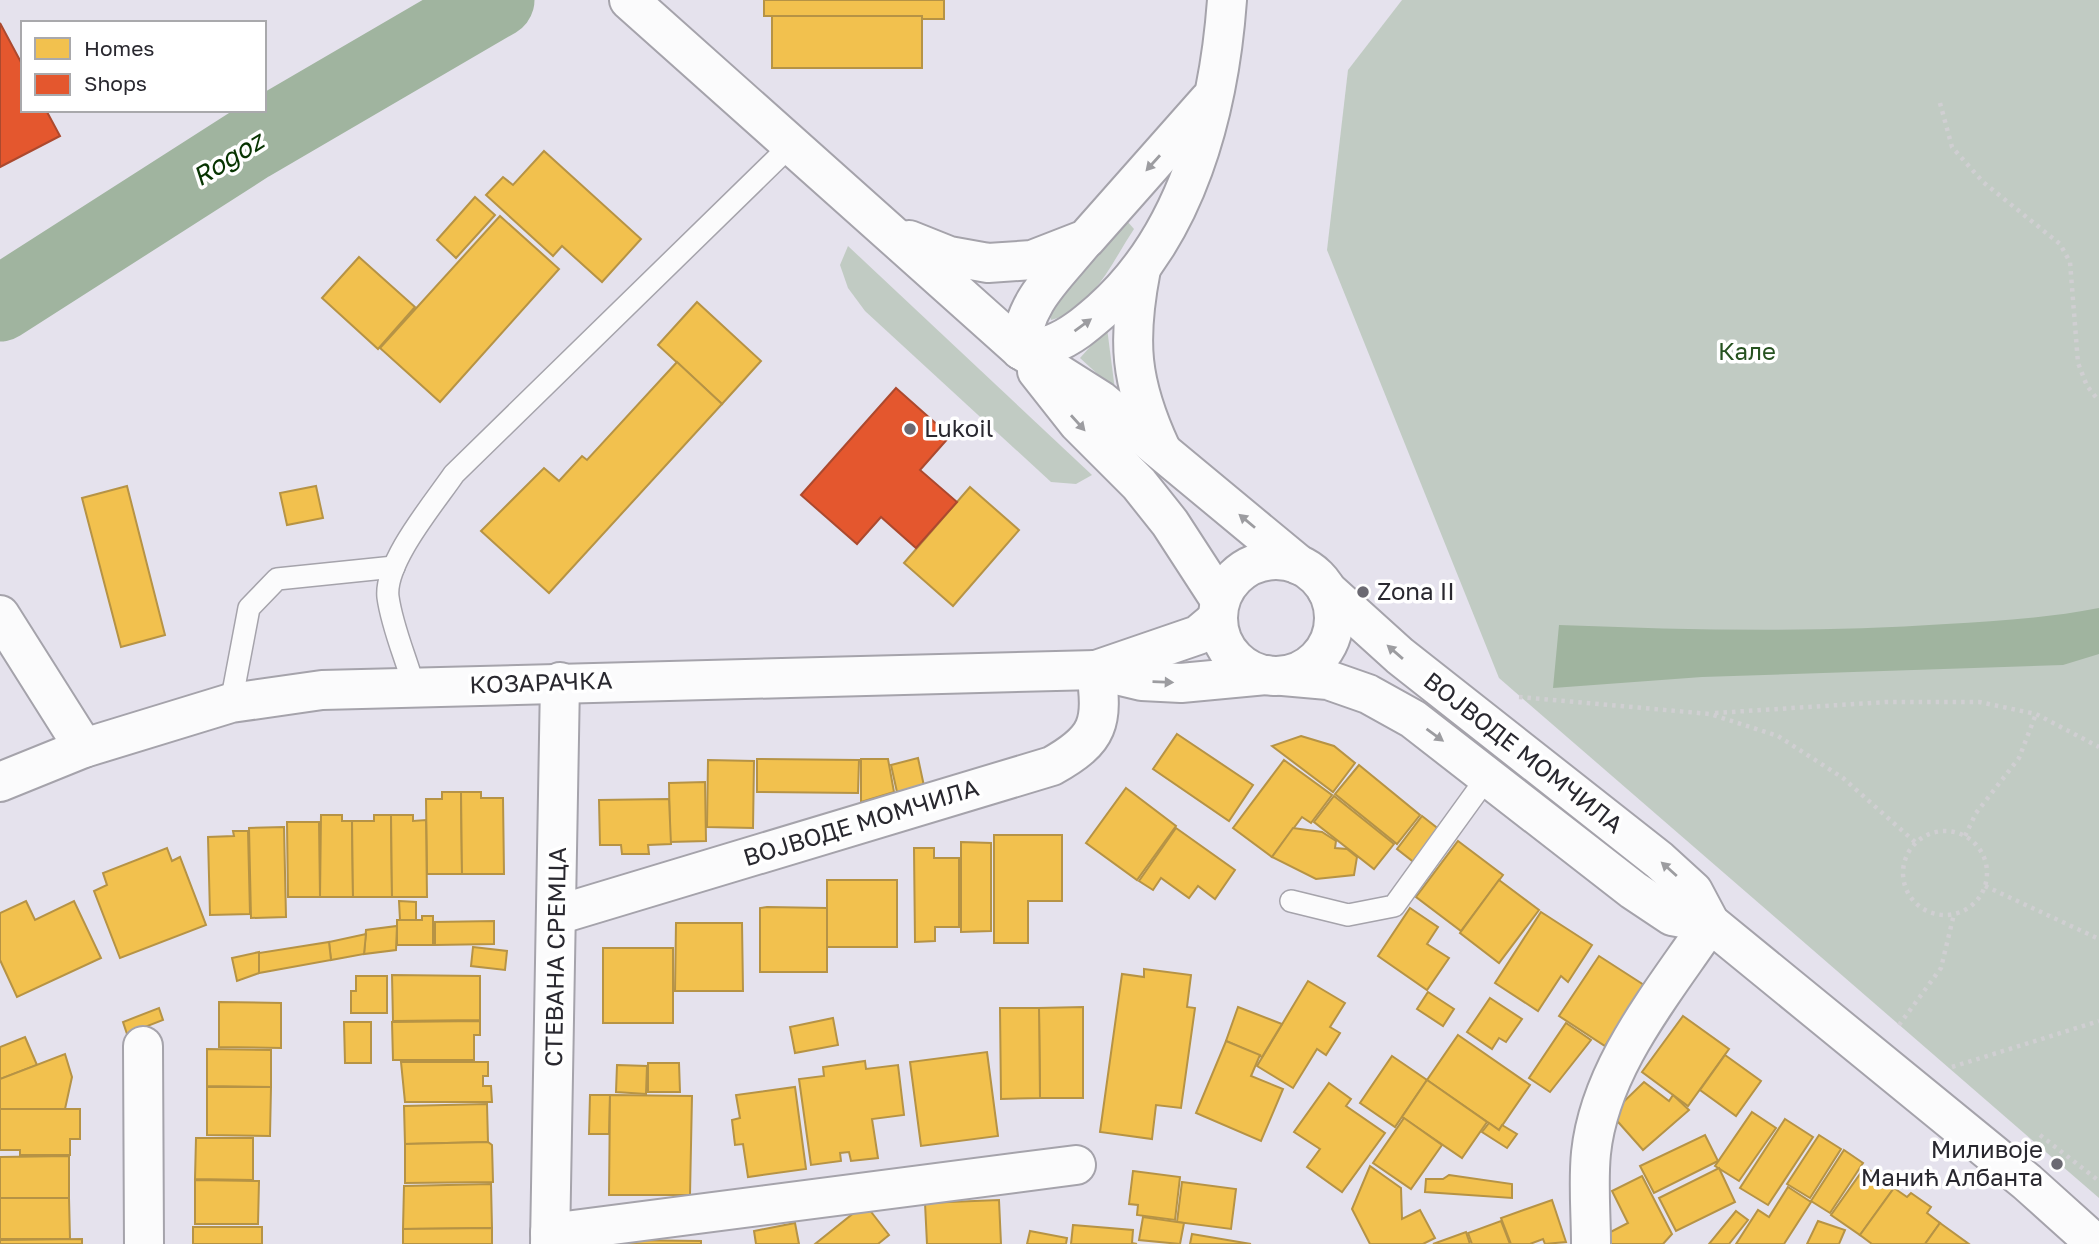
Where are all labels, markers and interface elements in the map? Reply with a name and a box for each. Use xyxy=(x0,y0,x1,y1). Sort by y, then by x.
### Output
legend xyxy=(21,21,266,112)
text: Homes xyxy=(84,35,154,61)
text: Shops xyxy=(84,70,147,96)
water label: Rogoz xyxy=(187,123,271,192)
one-way arrow xyxy=(1145,154,1161,172)
one-way arrow xyxy=(1074,318,1092,332)
park label: Кале xyxy=(1718,336,1776,365)
place label: Lukoil xyxy=(924,413,993,442)
one-way arrow xyxy=(1070,414,1086,432)
marker: Lukoil xyxy=(902,421,918,437)
one-way arrow xyxy=(1238,514,1256,529)
place label: Zona II xyxy=(1377,576,1455,605)
marker: Zona II xyxy=(1355,584,1371,600)
one-way arrow xyxy=(1387,644,1404,660)
street label: КОЗАРАЧКА xyxy=(469,665,613,698)
street label: ВОЈВОДЕ МОМЧИЛА xyxy=(1419,665,1629,839)
one-way arrow xyxy=(1152,676,1174,688)
one-way arrow xyxy=(1426,728,1444,742)
street label: ВОЈВОДЕ МОМЧИЛА xyxy=(739,772,982,871)
street label: СТЕВАНА СРЕМЦА xyxy=(538,847,571,1067)
one-way arrow xyxy=(1661,862,1678,878)
place label: Миливоје Манић Албанта xyxy=(1861,1134,2043,1191)
marker: Миливоје Манић Албанта xyxy=(2049,1156,2065,1172)

